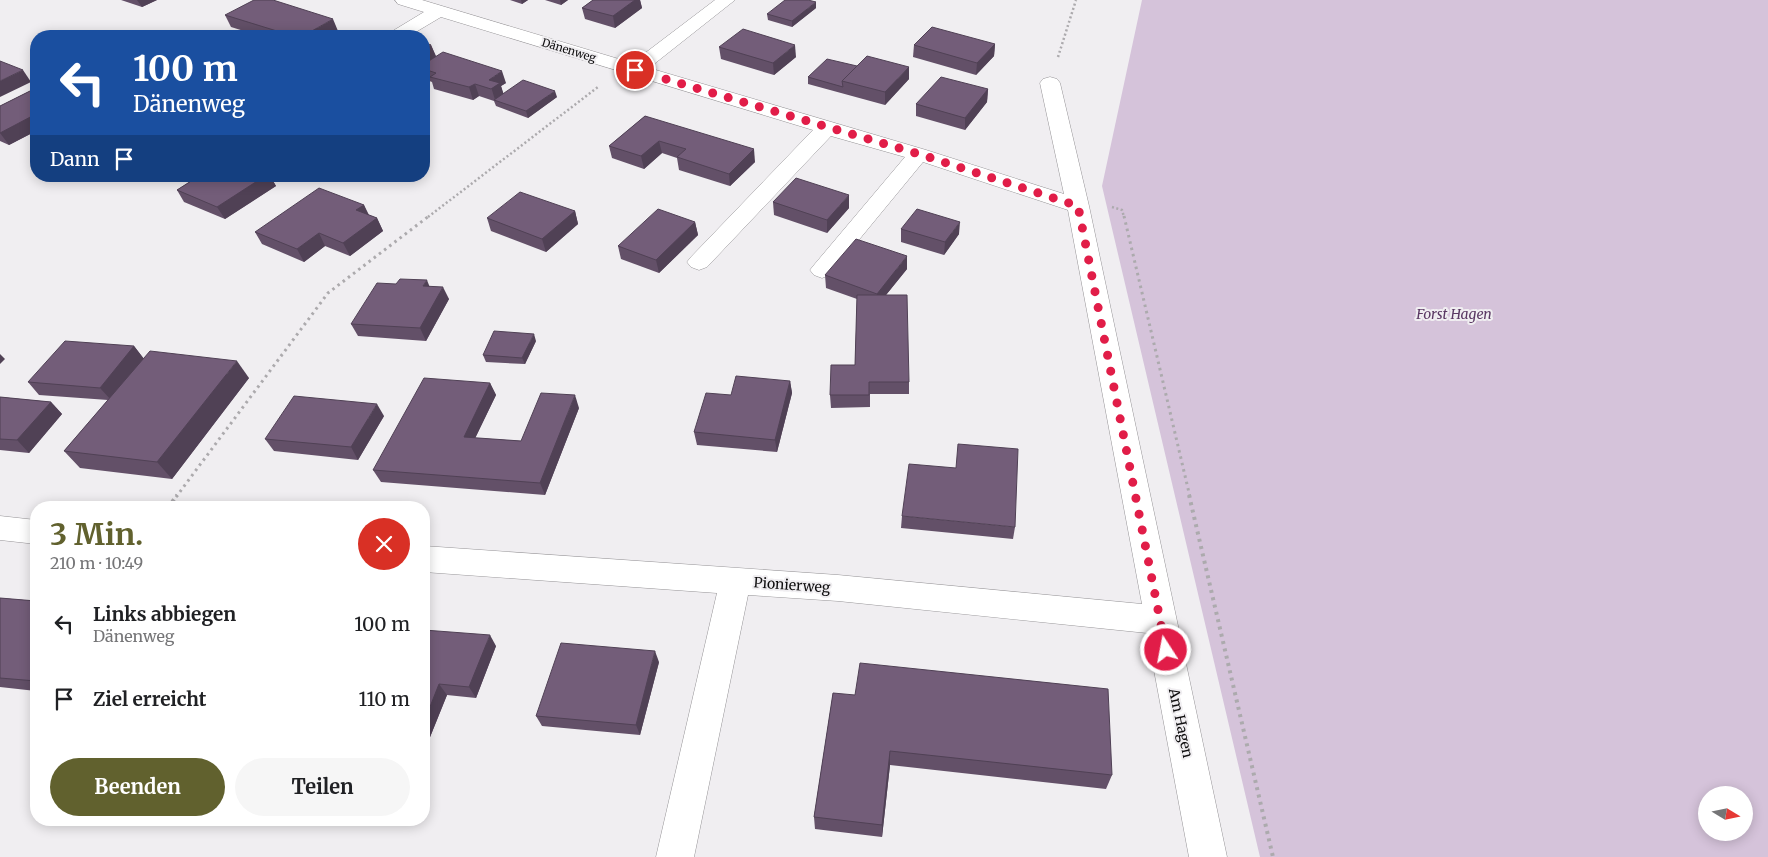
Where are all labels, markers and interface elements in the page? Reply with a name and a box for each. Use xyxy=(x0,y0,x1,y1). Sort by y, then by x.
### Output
street label: Dänenweg xyxy=(540,35,598,65)
text: 100 m xyxy=(133,47,238,91)
pin xyxy=(614,49,656,91)
icon: left xyxy=(50,50,115,115)
icon: arrive xyxy=(621,56,649,84)
text: Dänenweg xyxy=(133,90,245,118)
icon: arrive xyxy=(110,145,138,173)
text: Dann xyxy=(50,147,100,171)
park label: Forst Hagen xyxy=(1415,305,1492,323)
text: 3 Min. xyxy=(50,515,143,553)
button: close xyxy=(358,518,410,570)
text: 210 m · 10:49 xyxy=(50,553,143,573)
street label: Pionierweg xyxy=(753,573,831,597)
text: Links abbiegen xyxy=(93,602,236,626)
icon: left xyxy=(50,610,78,638)
text: 100 m xyxy=(354,612,410,636)
position arrow xyxy=(1139,623,1191,675)
text: Dänenweg xyxy=(93,626,174,646)
icon: arrive xyxy=(50,685,78,713)
street label: Am Hagen xyxy=(1165,686,1197,759)
text: Ziel erreicht xyxy=(93,687,206,711)
text: 110 m xyxy=(359,687,410,711)
button: Beenden xyxy=(50,758,225,816)
button: Teilen xyxy=(235,758,410,816)
north arrow xyxy=(1698,786,1752,841)
map controls xyxy=(1698,786,1753,841)

